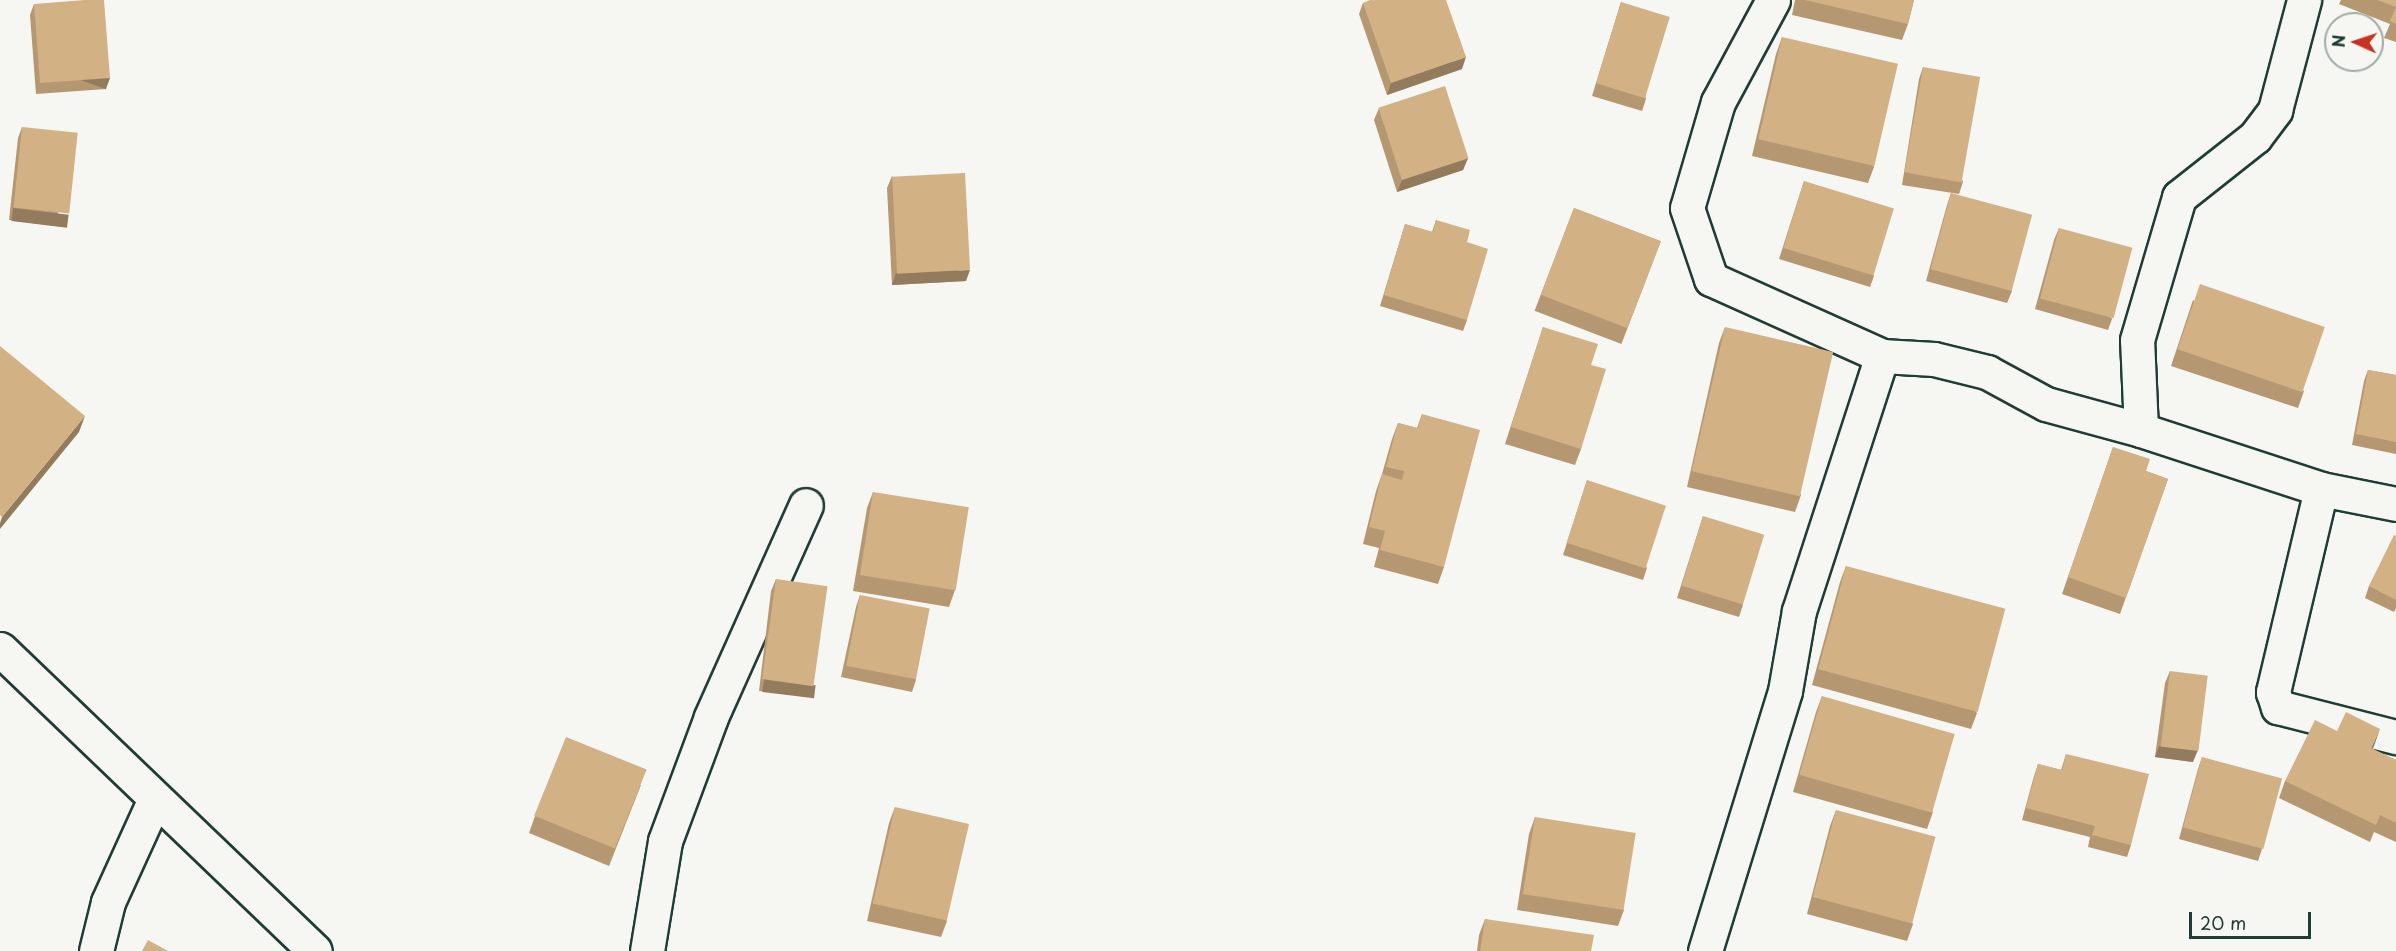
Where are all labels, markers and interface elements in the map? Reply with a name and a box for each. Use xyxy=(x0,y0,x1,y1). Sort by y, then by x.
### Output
north arrow xyxy=(2324,12,2384,72)
text: N xyxy=(2326,34,2350,48)
scale bar xyxy=(2192,900,2314,938)
text: 20 m xyxy=(2200,909,2246,936)

